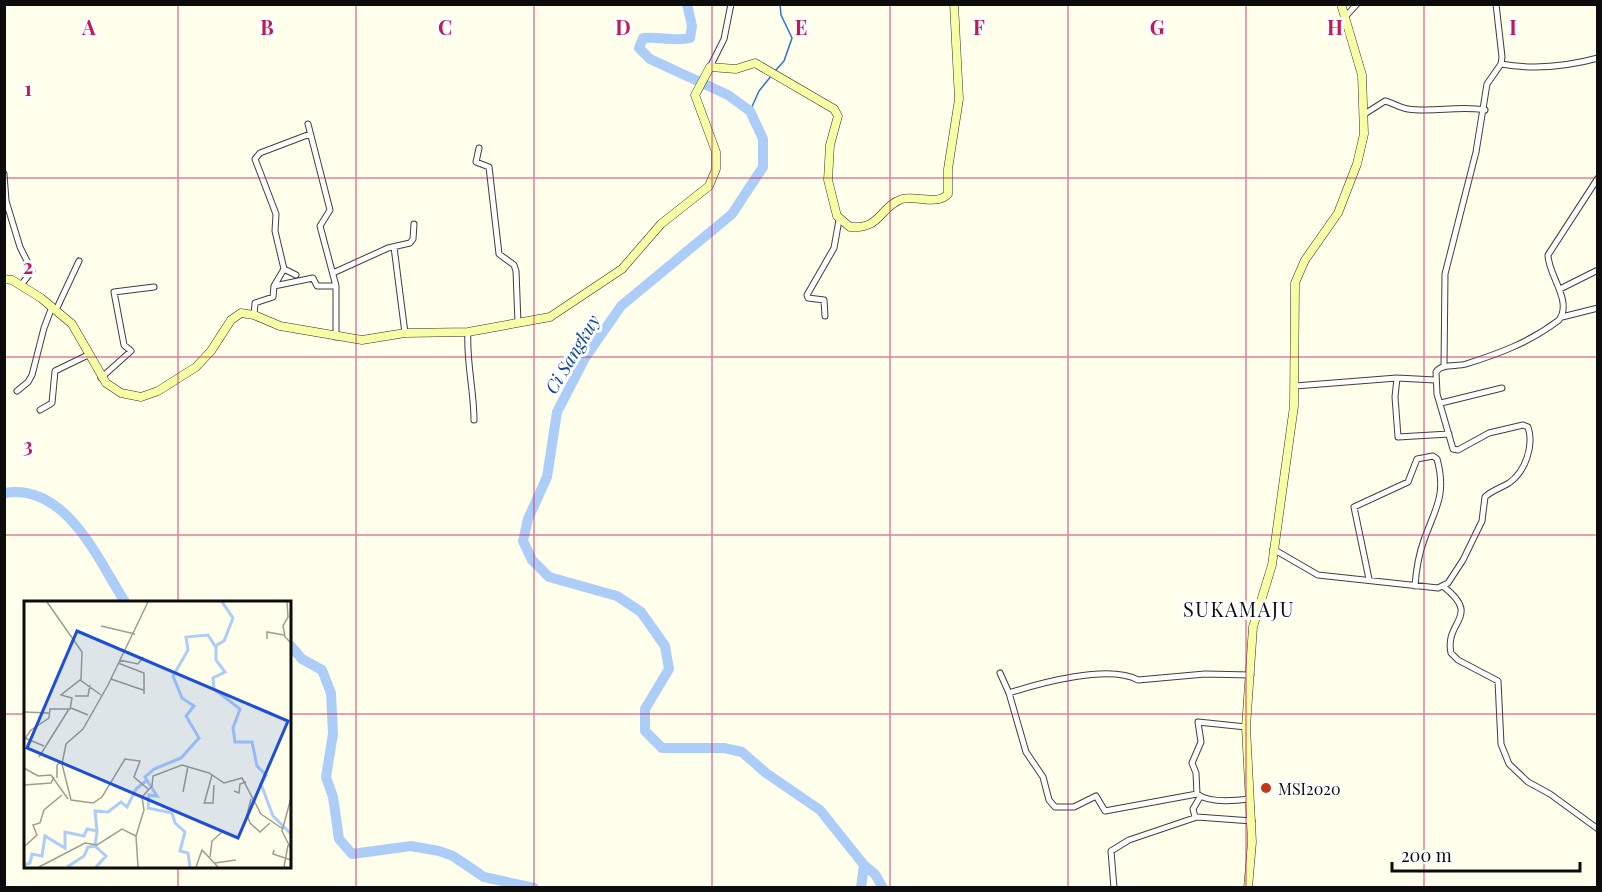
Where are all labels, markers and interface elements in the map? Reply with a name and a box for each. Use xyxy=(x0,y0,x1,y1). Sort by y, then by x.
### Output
text: A xyxy=(81,13,96,40)
text: B xyxy=(260,13,274,40)
text: C xyxy=(438,13,452,40)
text: D xyxy=(615,13,631,40)
text: E xyxy=(795,13,807,40)
text: F xyxy=(973,13,985,40)
text: G xyxy=(1150,13,1165,40)
text: H xyxy=(1327,13,1343,40)
text: I xyxy=(1509,13,1517,40)
text: 1 xyxy=(24,74,32,101)
text: 2 xyxy=(23,252,33,279)
water label: Ci Sangkuy xyxy=(539,310,605,398)
text: 3 xyxy=(23,431,33,458)
district label: SUKAMAJU xyxy=(1183,595,1295,622)
inset map xyxy=(24,601,291,868)
place label: MSI2020 xyxy=(1278,778,1341,799)
marker: MSI2020 xyxy=(1259,781,1273,795)
scale bar xyxy=(1392,835,1580,873)
text: 200 m xyxy=(1401,843,1452,867)

